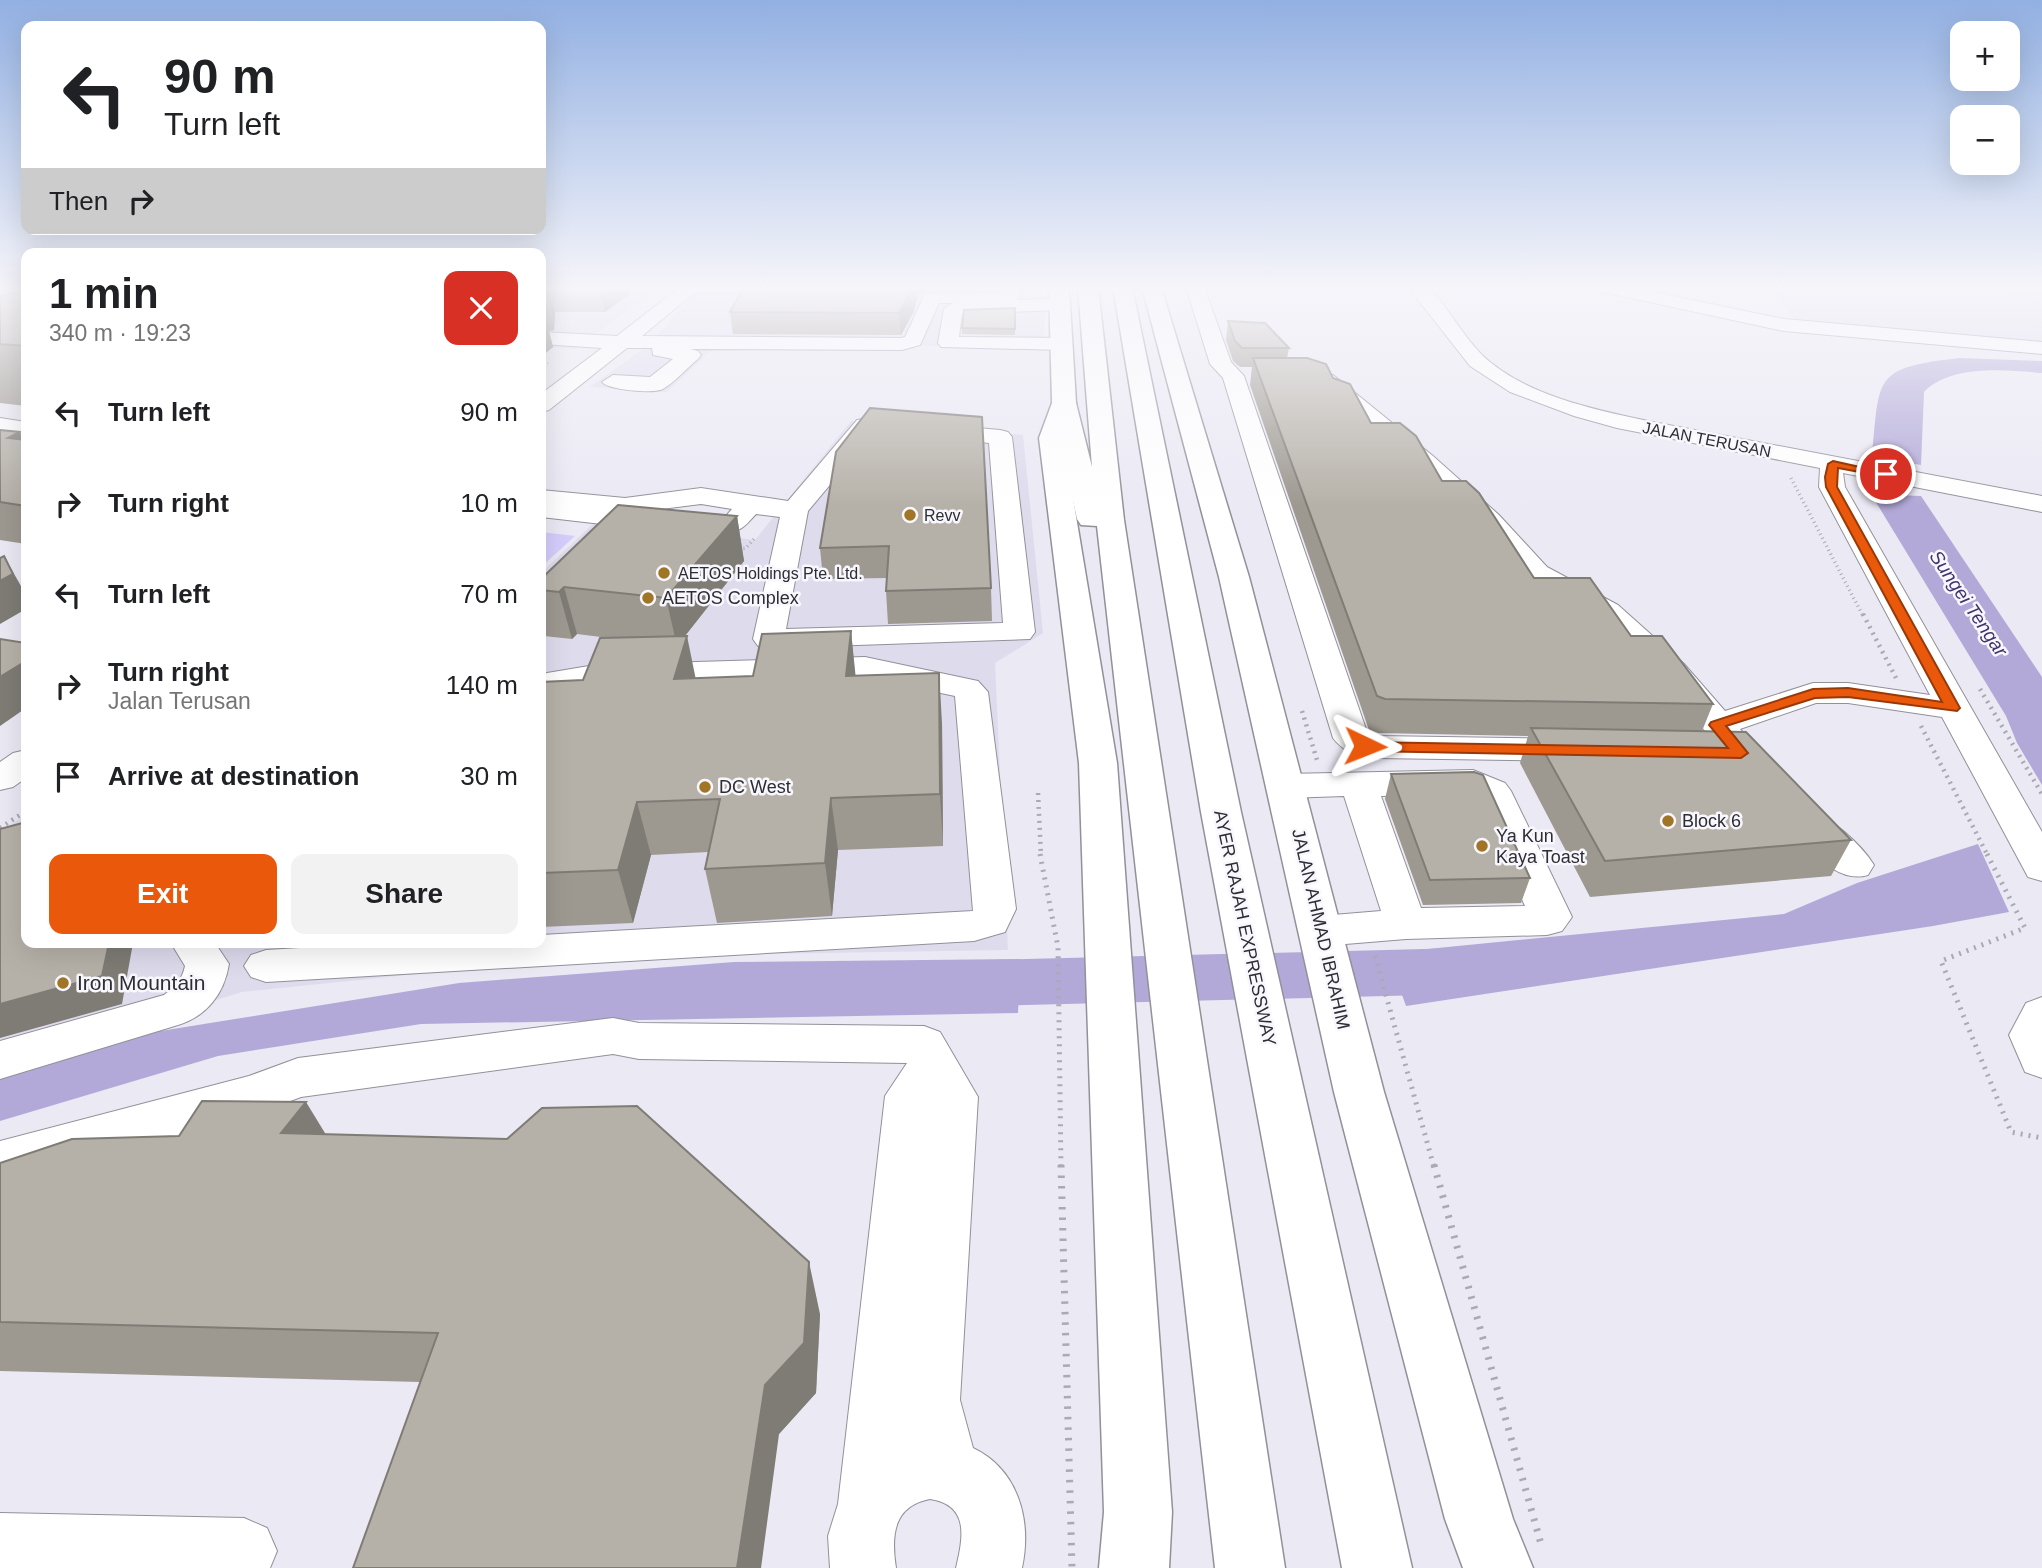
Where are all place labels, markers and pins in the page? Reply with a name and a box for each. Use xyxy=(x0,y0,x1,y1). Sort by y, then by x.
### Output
pin xyxy=(1856,444,1916,504)
marker: Revv xyxy=(902,507,918,523)
place label: Revv xyxy=(924,507,960,524)
marker: AETOS Holdings Pte. Ltd. xyxy=(656,565,672,581)
place label: AETOS Holdings Pte. Ltd. xyxy=(678,565,863,582)
place label: AETOS Complex xyxy=(662,588,799,608)
marker: AETOS Complex xyxy=(640,590,656,606)
place label: DC West xyxy=(719,777,791,797)
marker: DC West xyxy=(697,779,713,795)
place label: Block 6 xyxy=(1682,811,1741,831)
marker: Block 6 xyxy=(1660,813,1676,829)
place label: Ya Kun Kaya Toast xyxy=(1496,826,1585,867)
marker: Ya Kun Kaya Toast xyxy=(1474,838,1490,854)
place label: Iron Mountain xyxy=(77,971,205,994)
marker: Iron Mountain xyxy=(55,975,71,991)

